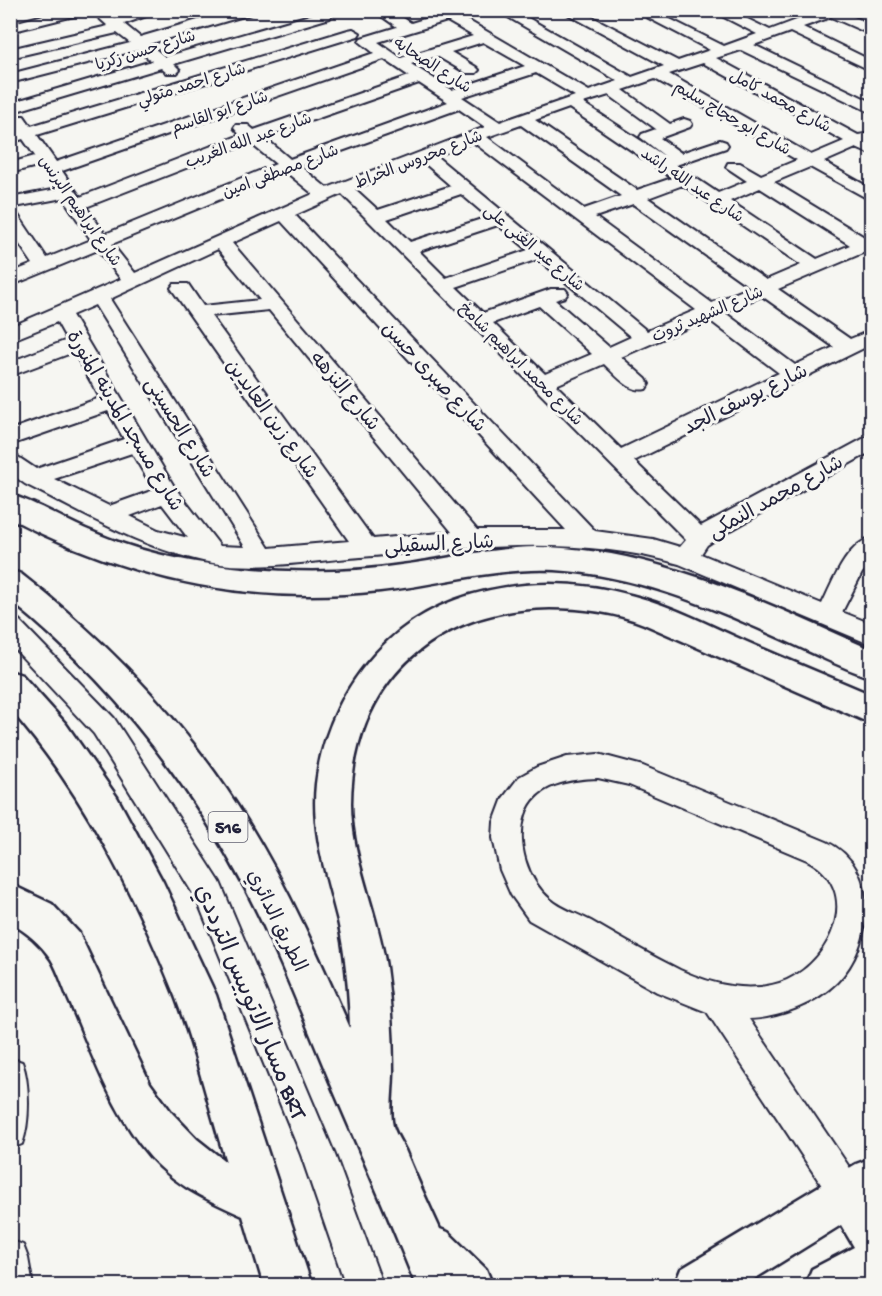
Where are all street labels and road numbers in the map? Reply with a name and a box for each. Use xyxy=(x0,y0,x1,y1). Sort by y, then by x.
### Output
street label: شارع حسن زكريا xyxy=(94,28,198,77)
street label: شارع الصحابه xyxy=(389,35,474,99)
street label: شارع احمد متولي xyxy=(135,61,249,114)
street label: شارع محمد كامل xyxy=(725,67,833,139)
street label: شارع ابو حجاج سليم xyxy=(669,79,793,161)
street label: شارع ابو القاسم xyxy=(169,89,271,140)
street label: شارع عبد الله الغريب xyxy=(183,111,315,174)
street label: شارع محروس الخراط xyxy=(353,128,486,194)
street label: شارع مصطفى امين xyxy=(221,142,342,204)
street label: شارع عبد الله راشد xyxy=(636,145,746,228)
street label: شارع ابراهيم البرنس xyxy=(33,153,124,271)
street label: شارع عبد الغنى على xyxy=(479,202,587,297)
street label: شارع الشهيد ثروت xyxy=(650,284,767,348)
street label: شارع محمد ابراهيم شامخ xyxy=(454,300,585,431)
street label: شارع صبرى حسن xyxy=(375,318,490,438)
street label: شارع مسجد المدينه المنورة xyxy=(60,327,187,516)
street label: شارع النزهه xyxy=(303,347,384,437)
street label: شارع زين العابدين xyxy=(219,355,322,484)
street label: شارع يوسف الجد xyxy=(680,360,812,441)
street label: شارع الحسينى xyxy=(138,374,219,483)
street label: شارع محمد النمكى xyxy=(705,452,848,546)
street label: شارع السقيلى xyxy=(384,531,495,561)
road number: 516 xyxy=(208,812,248,842)
street label: الطريق الدائري xyxy=(240,866,310,976)
street label: مسار الاتوبيس الترددي BRT xyxy=(186,881,312,1126)

